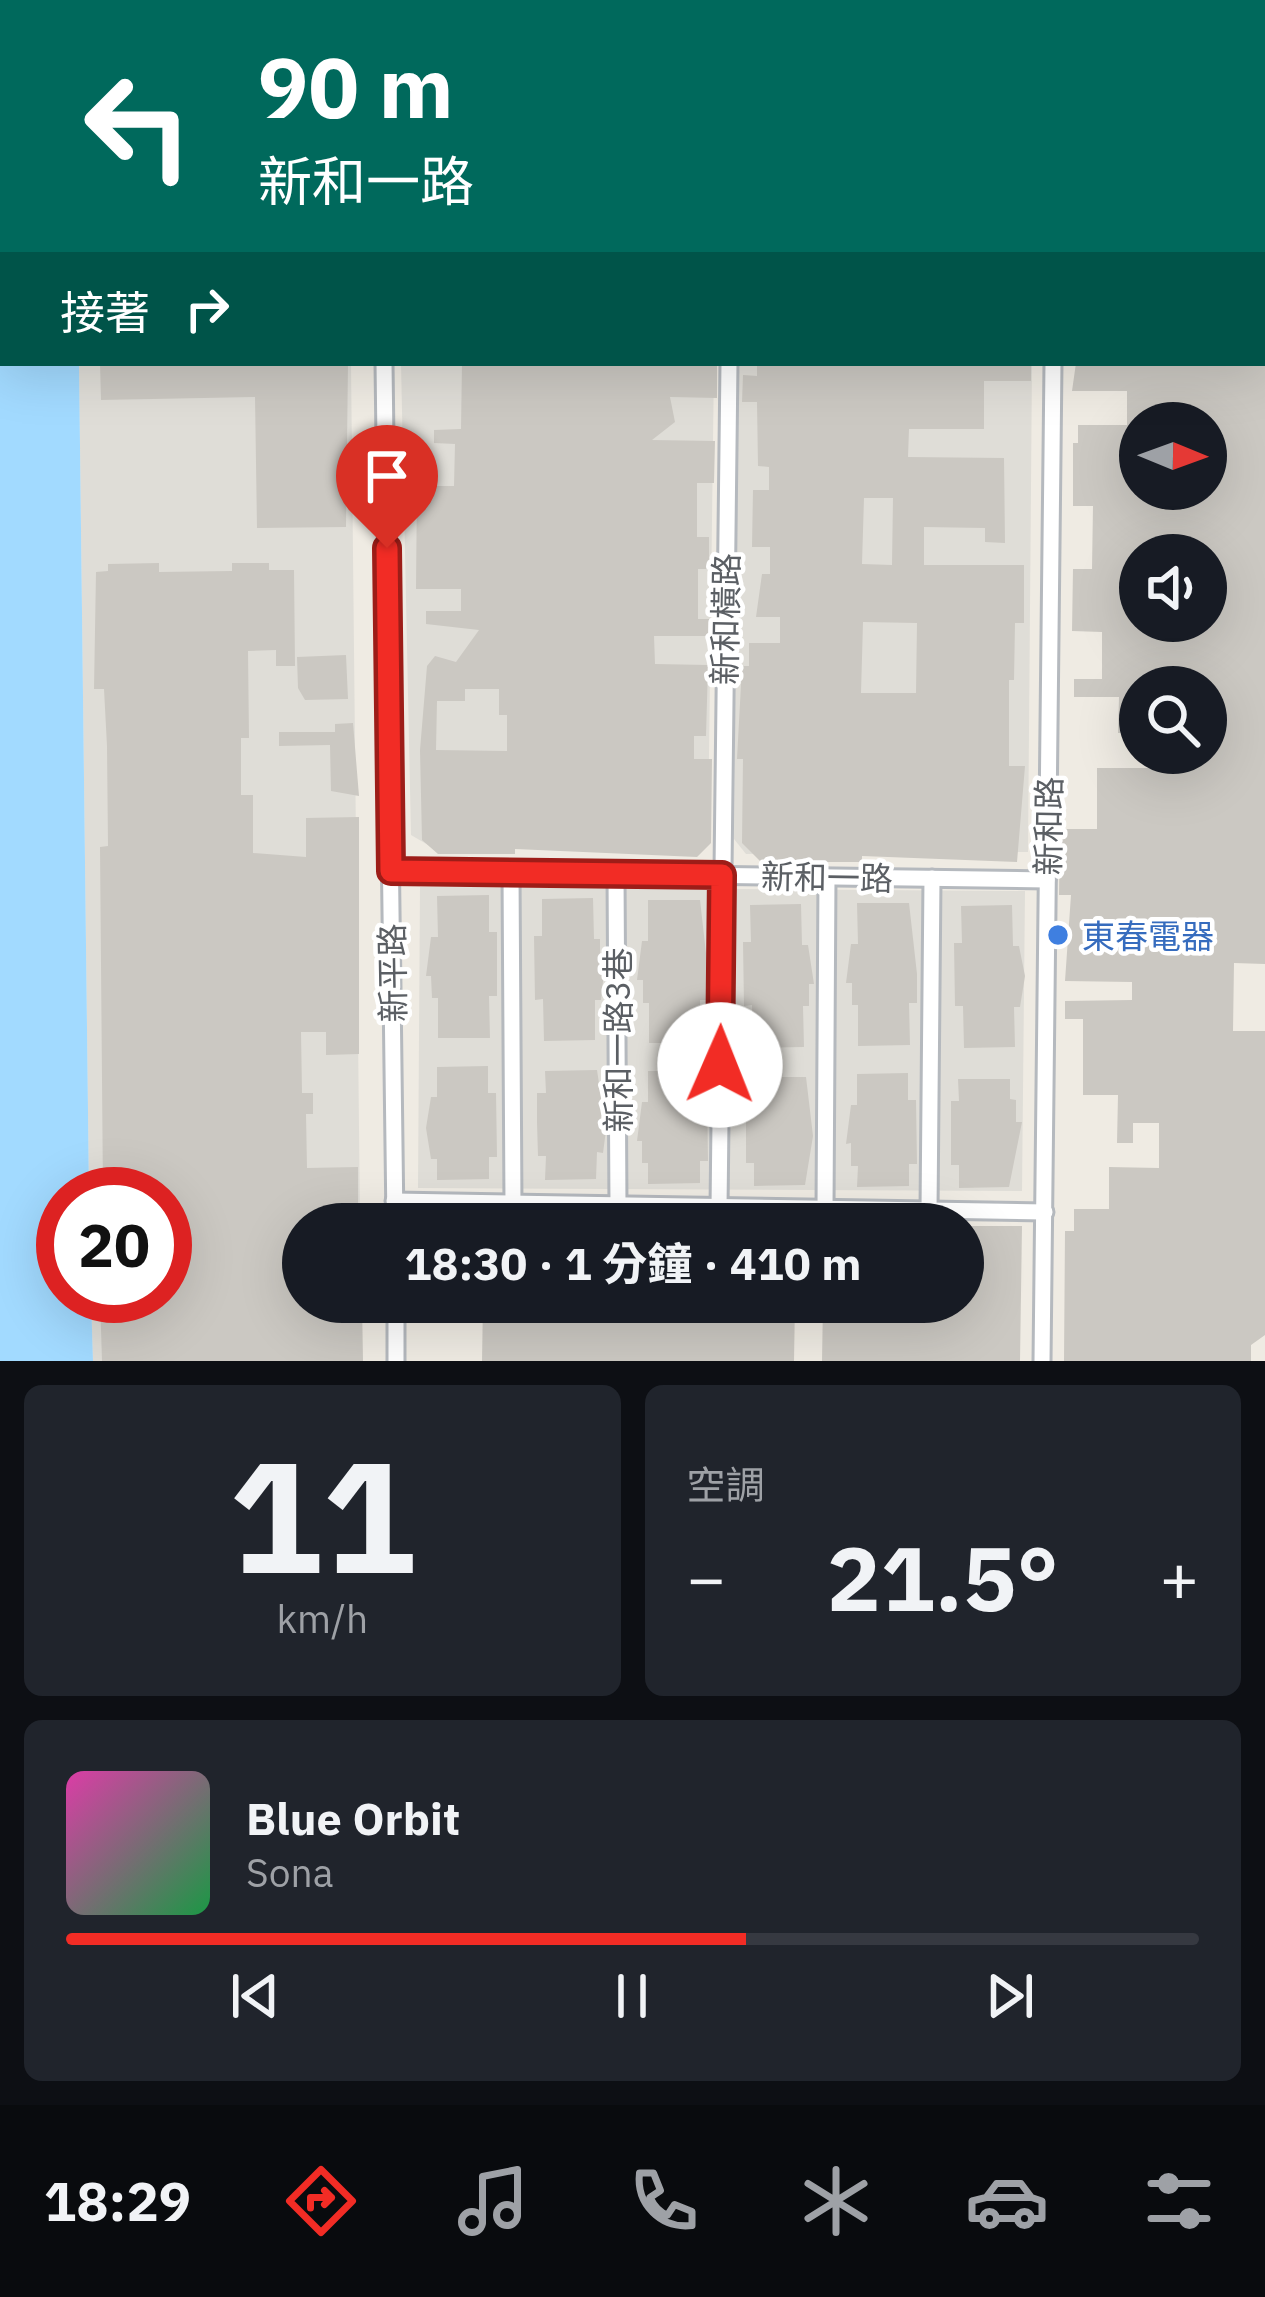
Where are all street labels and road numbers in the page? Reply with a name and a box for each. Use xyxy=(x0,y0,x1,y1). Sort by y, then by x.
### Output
street label: 新和橫路 xyxy=(702,553,748,685)
street label: 新和路 xyxy=(1026,776,1070,876)
street label: 新和一路 xyxy=(761,854,893,900)
street label: 新平路 xyxy=(370,923,414,1023)
street label: 新和一路3巷 xyxy=(596,948,639,1132)

